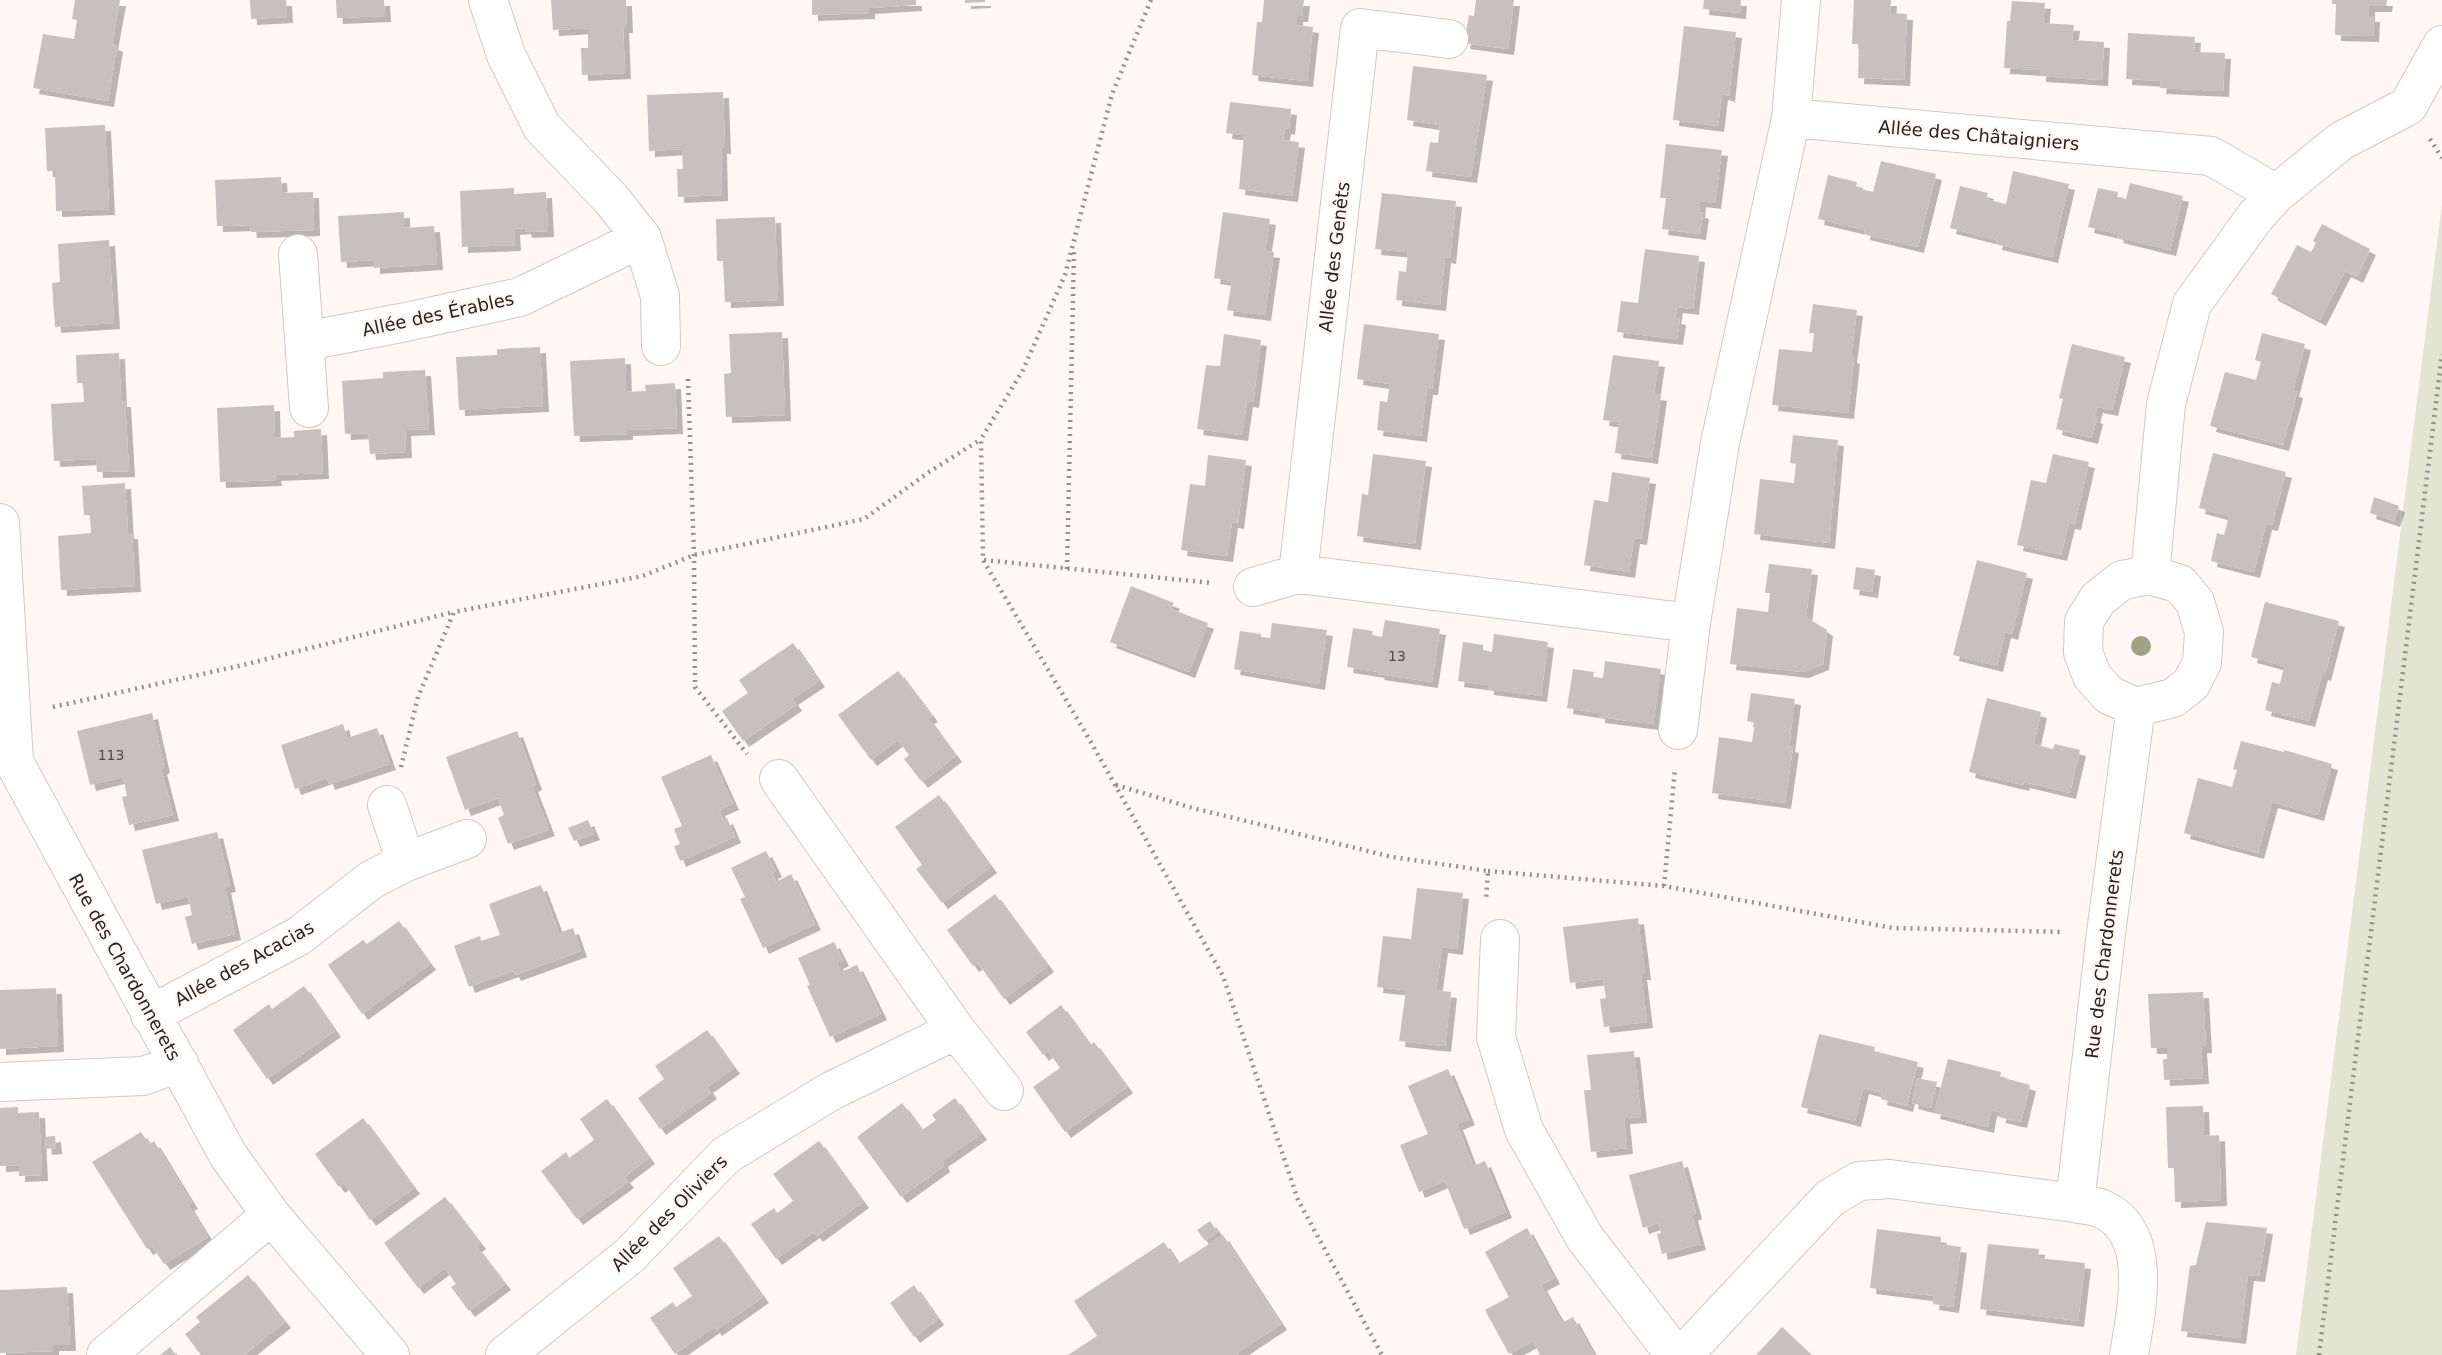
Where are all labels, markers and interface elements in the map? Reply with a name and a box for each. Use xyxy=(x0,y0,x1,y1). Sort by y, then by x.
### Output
street label: Allée des Châtaigniers xyxy=(1878,116,2080,154)
street label: Allée des Genêts xyxy=(1314,180,1354,334)
street label: Allée des Érables xyxy=(360,288,516,340)
house number: 13 xyxy=(1388,648,1406,664)
house number: 113 xyxy=(98,747,124,763)
street label: Rue des Chardonnerets xyxy=(2081,848,2127,1060)
street label: Rue des Chardonnerets xyxy=(65,870,185,1064)
street label: Allée des Acacias xyxy=(171,916,317,1010)
street label: Allée des Oliviers xyxy=(607,1151,731,1275)

